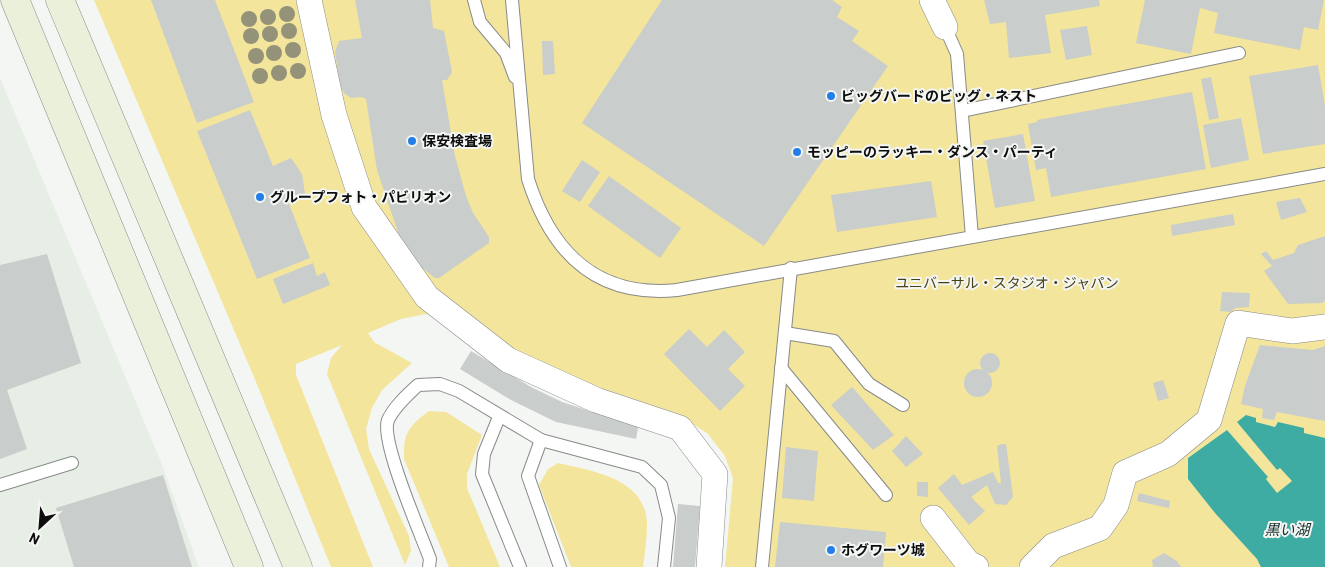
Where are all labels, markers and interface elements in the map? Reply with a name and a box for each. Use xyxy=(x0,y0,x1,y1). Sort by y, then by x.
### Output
place label: ビッグバードのビッグ・ネスト xyxy=(841,87,1037,104)
marker: ビッグバードのビッグ・ネスト xyxy=(825,90,837,102)
place label: 保安検査場 xyxy=(422,132,492,149)
marker: 保安検査場 xyxy=(406,135,418,147)
place label: モッピーのラッキー・ダンス・パーティ xyxy=(807,143,1058,160)
marker: モッピーのラッキー・ダンス・パーティ xyxy=(791,146,803,158)
place label: グループフォト・パビリオン xyxy=(270,188,451,205)
marker: グループフォト・パビリオン xyxy=(254,191,266,203)
park label: ユニバーサル・スタジオ・ジャパン xyxy=(895,274,1119,291)
north arrow xyxy=(15,502,65,552)
water label: 黒い湖 xyxy=(1264,520,1311,538)
text: N xyxy=(26,529,42,549)
place label: ホグワーツ城 xyxy=(841,541,925,558)
marker: ホグワーツ城 xyxy=(825,544,837,556)

